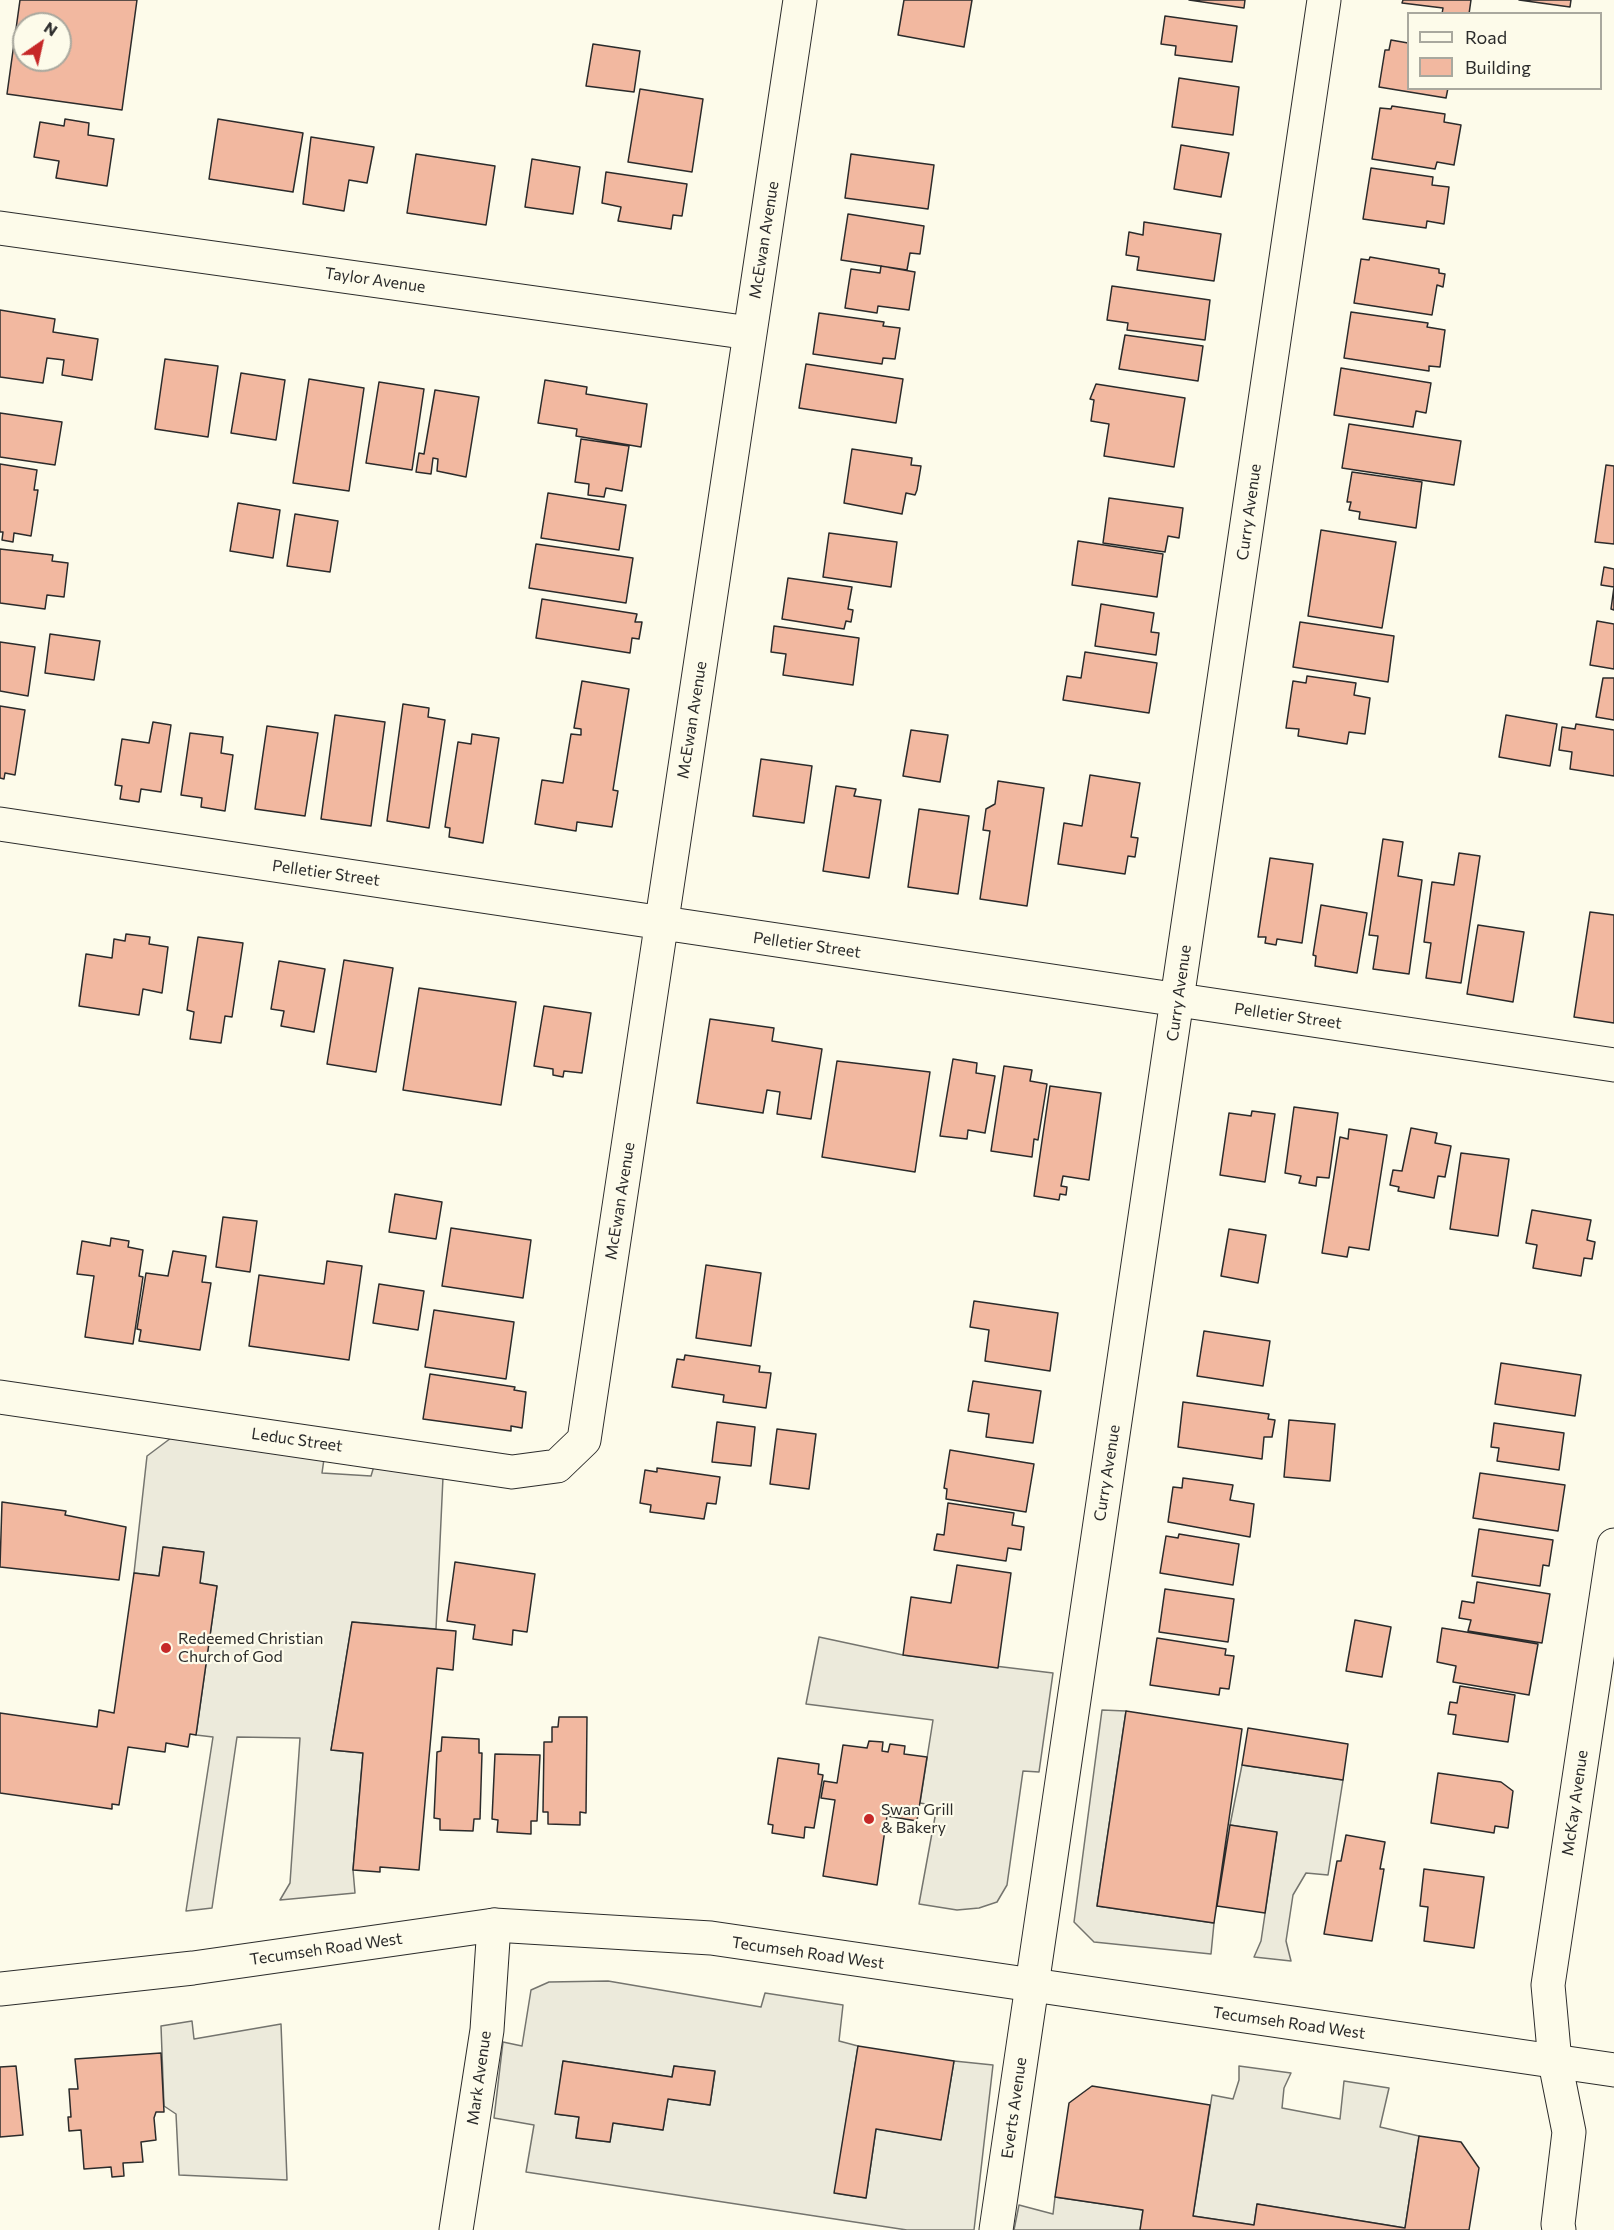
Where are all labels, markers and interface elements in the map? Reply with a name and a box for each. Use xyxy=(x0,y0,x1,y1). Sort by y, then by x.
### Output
north arrow xyxy=(12,12,72,72)
legend xyxy=(1407,12,1602,90)
text: N xyxy=(41,17,62,40)
text: Road xyxy=(1465,26,1507,48)
text: Building xyxy=(1465,56,1531,78)
street label: McEwan Avenue xyxy=(745,180,783,300)
street label: Taylor Avenue xyxy=(323,263,427,297)
street label: Curry Avenue xyxy=(1233,462,1265,562)
street label: McEwan Avenue xyxy=(673,660,711,780)
street label: Pelletier Street xyxy=(271,856,381,890)
street label: Pelletier Street xyxy=(752,928,862,962)
street label: Curry Avenue xyxy=(1163,943,1195,1043)
street label: Pelletier Street xyxy=(1233,999,1343,1033)
street label: McEwan Avenue xyxy=(601,1141,639,1261)
street label: Curry Avenue xyxy=(1090,1423,1124,1523)
street label: Leduc Street xyxy=(250,1424,344,1456)
place label: Redeemed Christian Church of God xyxy=(178,1629,324,1667)
marker: Redeemed Christian Church of God xyxy=(159,1641,173,1655)
street label: McKay Avenue xyxy=(1558,1749,1592,1857)
place label: Swan Grill & Bakery xyxy=(881,1800,954,1838)
marker: Swan Grill & Bakery xyxy=(862,1812,876,1826)
street label: Tecumseh Road West xyxy=(248,1929,404,1969)
street label: Tecumseh Road West xyxy=(730,1933,886,1973)
street label: Tecumseh Road West xyxy=(1211,2003,1367,2043)
street label: Mark Avenue xyxy=(463,2030,495,2126)
street label: Everts Avenue xyxy=(997,2056,1031,2160)

